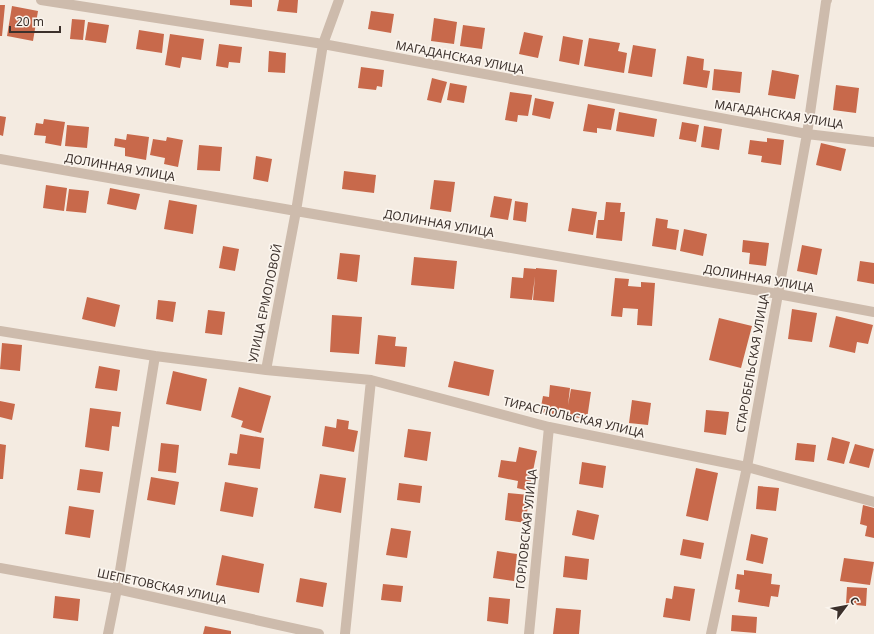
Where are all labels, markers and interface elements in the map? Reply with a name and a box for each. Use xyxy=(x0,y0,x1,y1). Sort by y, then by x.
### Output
scale bar xyxy=(10,8,60,34)
text: 20 m xyxy=(16,13,44,30)
street label: МАГАДАНСКАЯ УЛИЦА xyxy=(394,36,526,78)
street label: МАГАДАНСКАЯ УЛИЦА xyxy=(713,95,845,133)
street label: ДОЛИННАЯ УЛИЦА xyxy=(63,149,177,185)
street label: ДОЛИННАЯ УЛИЦА xyxy=(382,205,496,241)
street label: УЛИЦА ЕРМОЛОВОЙ xyxy=(244,242,286,364)
street label: ДОЛИННАЯ УЛИЦА xyxy=(702,260,816,296)
street label: СТАРОБЕЛЬСКАЯ УЛИЦА xyxy=(731,292,773,434)
street label: ТИРАСПОЛЬСКАЯ УЛИЦА xyxy=(501,392,647,442)
street label: ГОРЛОВСКАЯ УЛИЦА xyxy=(511,468,541,590)
street label: ШЕПЕТОВСКАЯ УЛИЦА xyxy=(96,564,229,608)
north arrow xyxy=(826,586,866,626)
text: С xyxy=(847,593,863,607)

